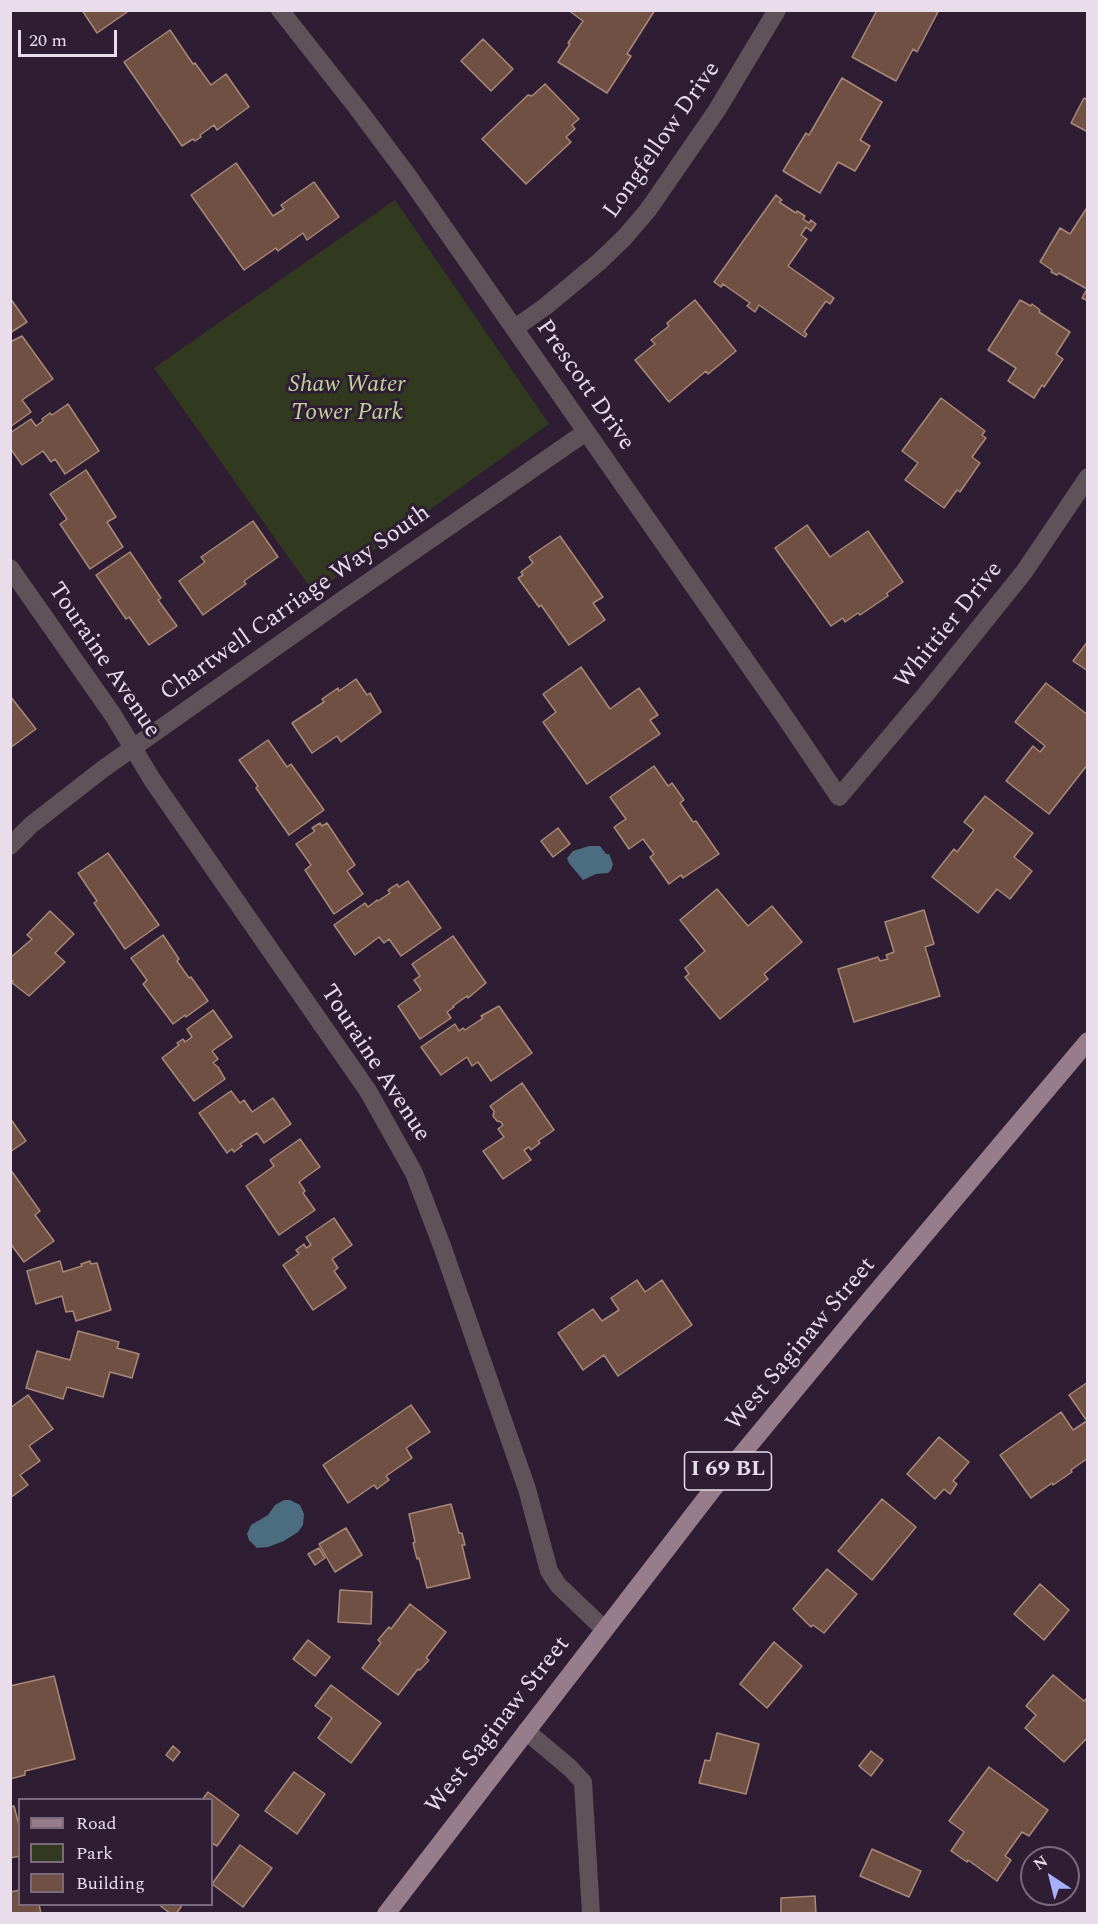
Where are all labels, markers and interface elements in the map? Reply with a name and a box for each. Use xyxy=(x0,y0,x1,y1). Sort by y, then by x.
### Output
scale bar xyxy=(21,18,120,56)
text: 20 m xyxy=(29,27,67,54)
street label: Longfellow Drive xyxy=(598,57,728,225)
street label: Prescott Drive xyxy=(528,315,640,457)
park label: Shaw Water Tower Park xyxy=(288,372,406,428)
street label: Chartwell Carriage Way South xyxy=(155,500,437,708)
street label: Whittier Drive xyxy=(890,557,1010,695)
street label: Touraine Avenue xyxy=(40,578,166,744)
street label: Touraine Avenue xyxy=(313,980,435,1148)
street label: West Saginaw Street xyxy=(721,1252,883,1438)
road number: I 69 BL xyxy=(684,1452,771,1490)
street label: West Saginaw Street xyxy=(421,1631,577,1821)
legend xyxy=(18,1798,213,1906)
text: Road xyxy=(76,1810,117,1837)
text: Park xyxy=(76,1840,113,1867)
north arrow xyxy=(1020,1846,1080,1906)
text: N xyxy=(1029,1849,1053,1876)
text: Building xyxy=(76,1870,145,1897)

